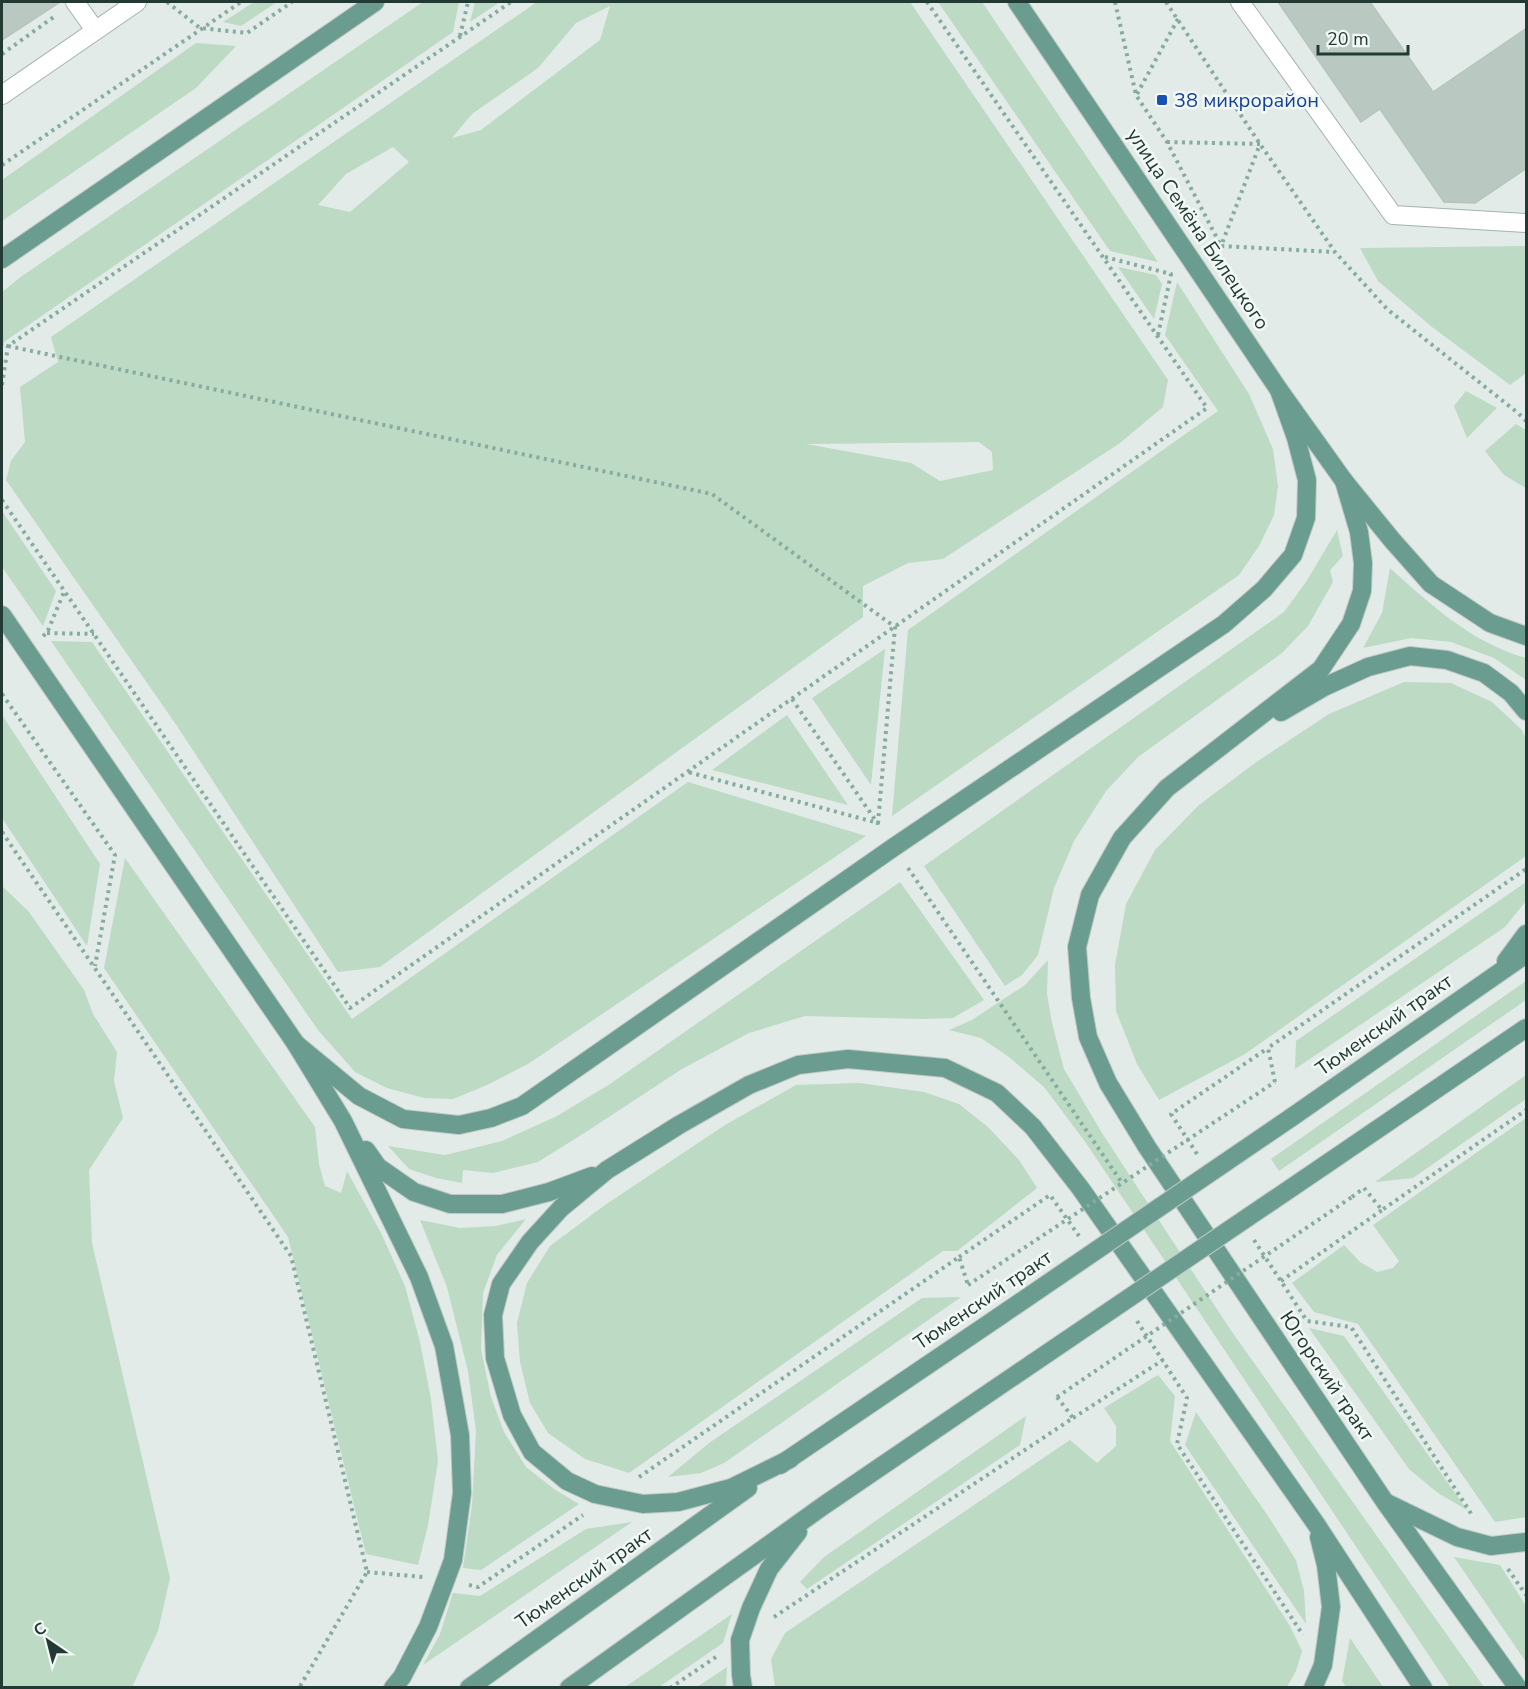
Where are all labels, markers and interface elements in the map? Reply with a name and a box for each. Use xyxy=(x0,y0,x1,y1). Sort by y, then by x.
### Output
scale bar xyxy=(1318,18,1408,56)
text: 20 m xyxy=(1327,27,1369,51)
place label: 38 микрорайон xyxy=(1174,87,1319,114)
marker: 38 микрорайон xyxy=(1155,93,1169,107)
street label: улица Семёна Билецкого xyxy=(1120,123,1276,335)
street label: Тюменский тракт xyxy=(1310,968,1458,1082)
street label: Тюменский тракт xyxy=(909,1244,1057,1356)
street label: Югорский тракт xyxy=(1273,1306,1381,1446)
street label: Тюменский тракт xyxy=(510,1521,658,1635)
north arrow xyxy=(18,1611,78,1671)
text: С xyxy=(29,1617,51,1642)

